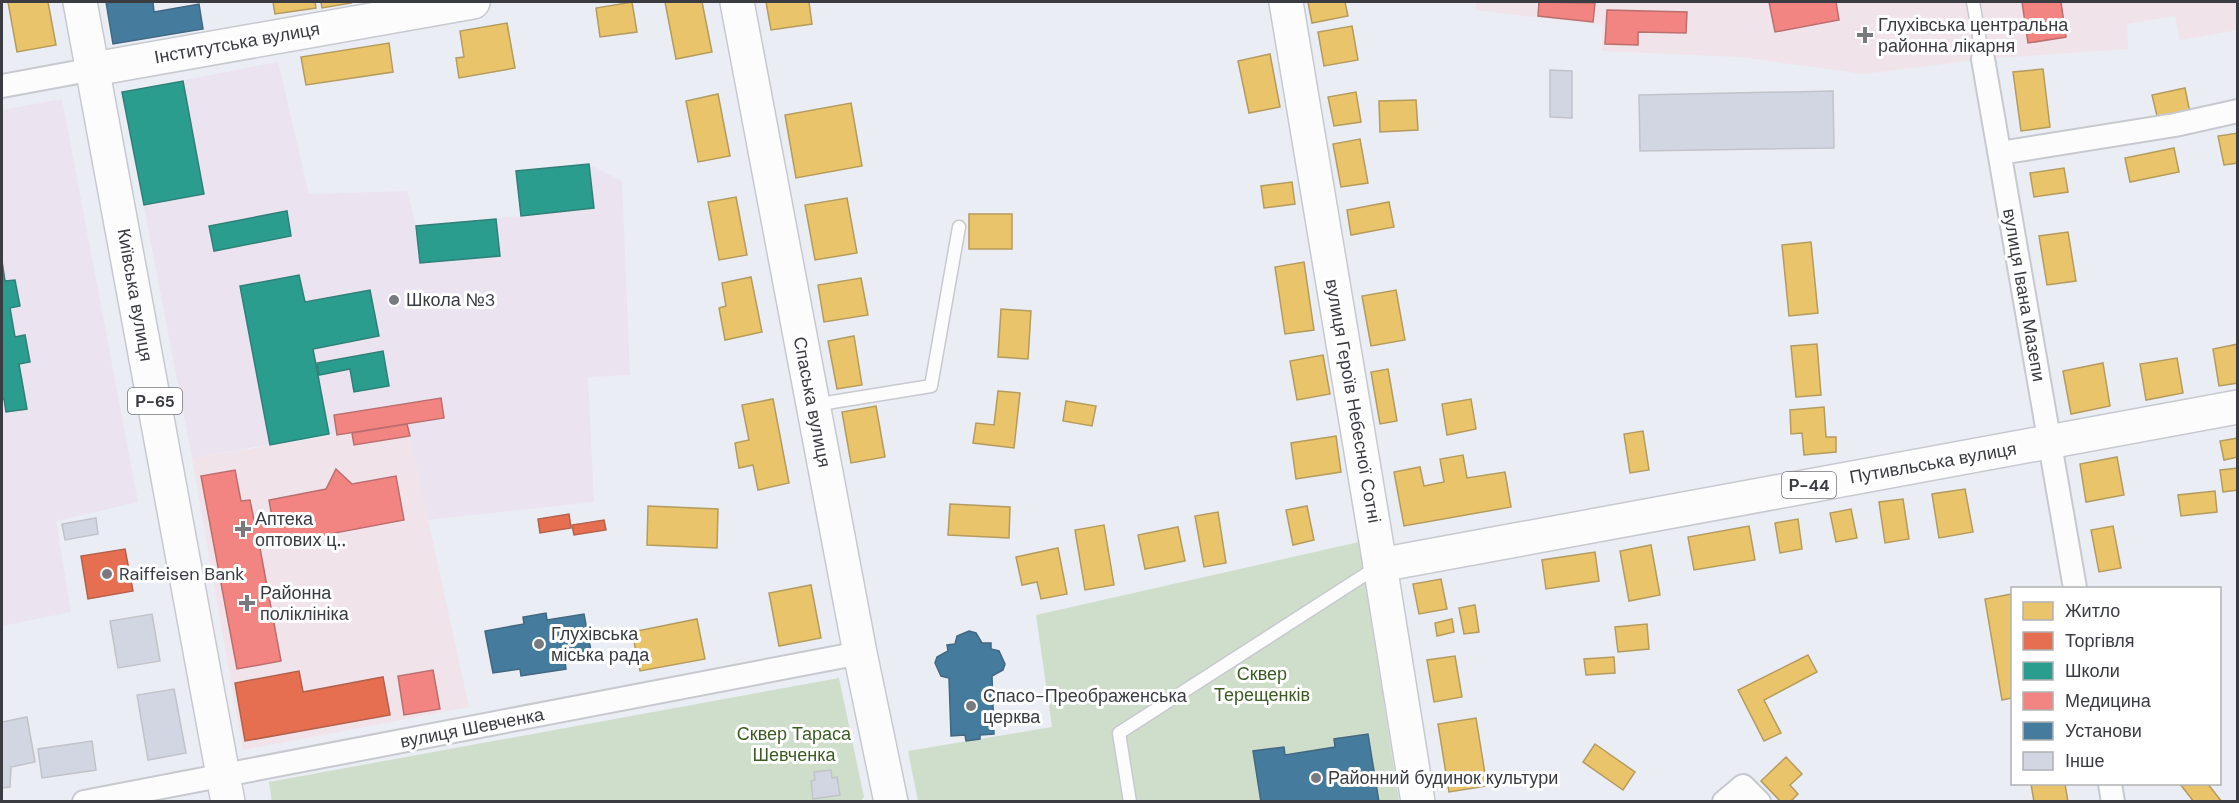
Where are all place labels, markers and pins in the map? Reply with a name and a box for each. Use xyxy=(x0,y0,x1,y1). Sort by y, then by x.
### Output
place label: Глухівська центральна районна лікарня xyxy=(1878,13,2069,58)
marker: Глухівська центральна районна лікарня xyxy=(1856,26,1874,44)
place label: Школа №3 xyxy=(406,288,495,312)
marker: Школа №3 xyxy=(387,293,401,307)
place label: Аптека оптових ц‥ xyxy=(255,507,346,552)
marker: Аптека оптових ц‥ xyxy=(236,522,250,536)
place label: Raiffeisen Bank xyxy=(119,562,244,586)
marker: Raiffeisen Bank xyxy=(100,567,114,581)
place label: Районна поліклініка xyxy=(260,581,350,626)
marker: Районна поліклініка xyxy=(238,594,256,612)
place label: Глухівська міська рада xyxy=(551,622,650,667)
marker: Глухівська міська рада xyxy=(532,637,546,651)
place label: Спасо-Преображенська церква xyxy=(983,684,1188,729)
marker: Спасо-Преображенська церква xyxy=(964,699,978,713)
place label: Районний будинок культури xyxy=(1328,766,1558,790)
marker: Районний будинок культури xyxy=(1309,771,1323,785)

